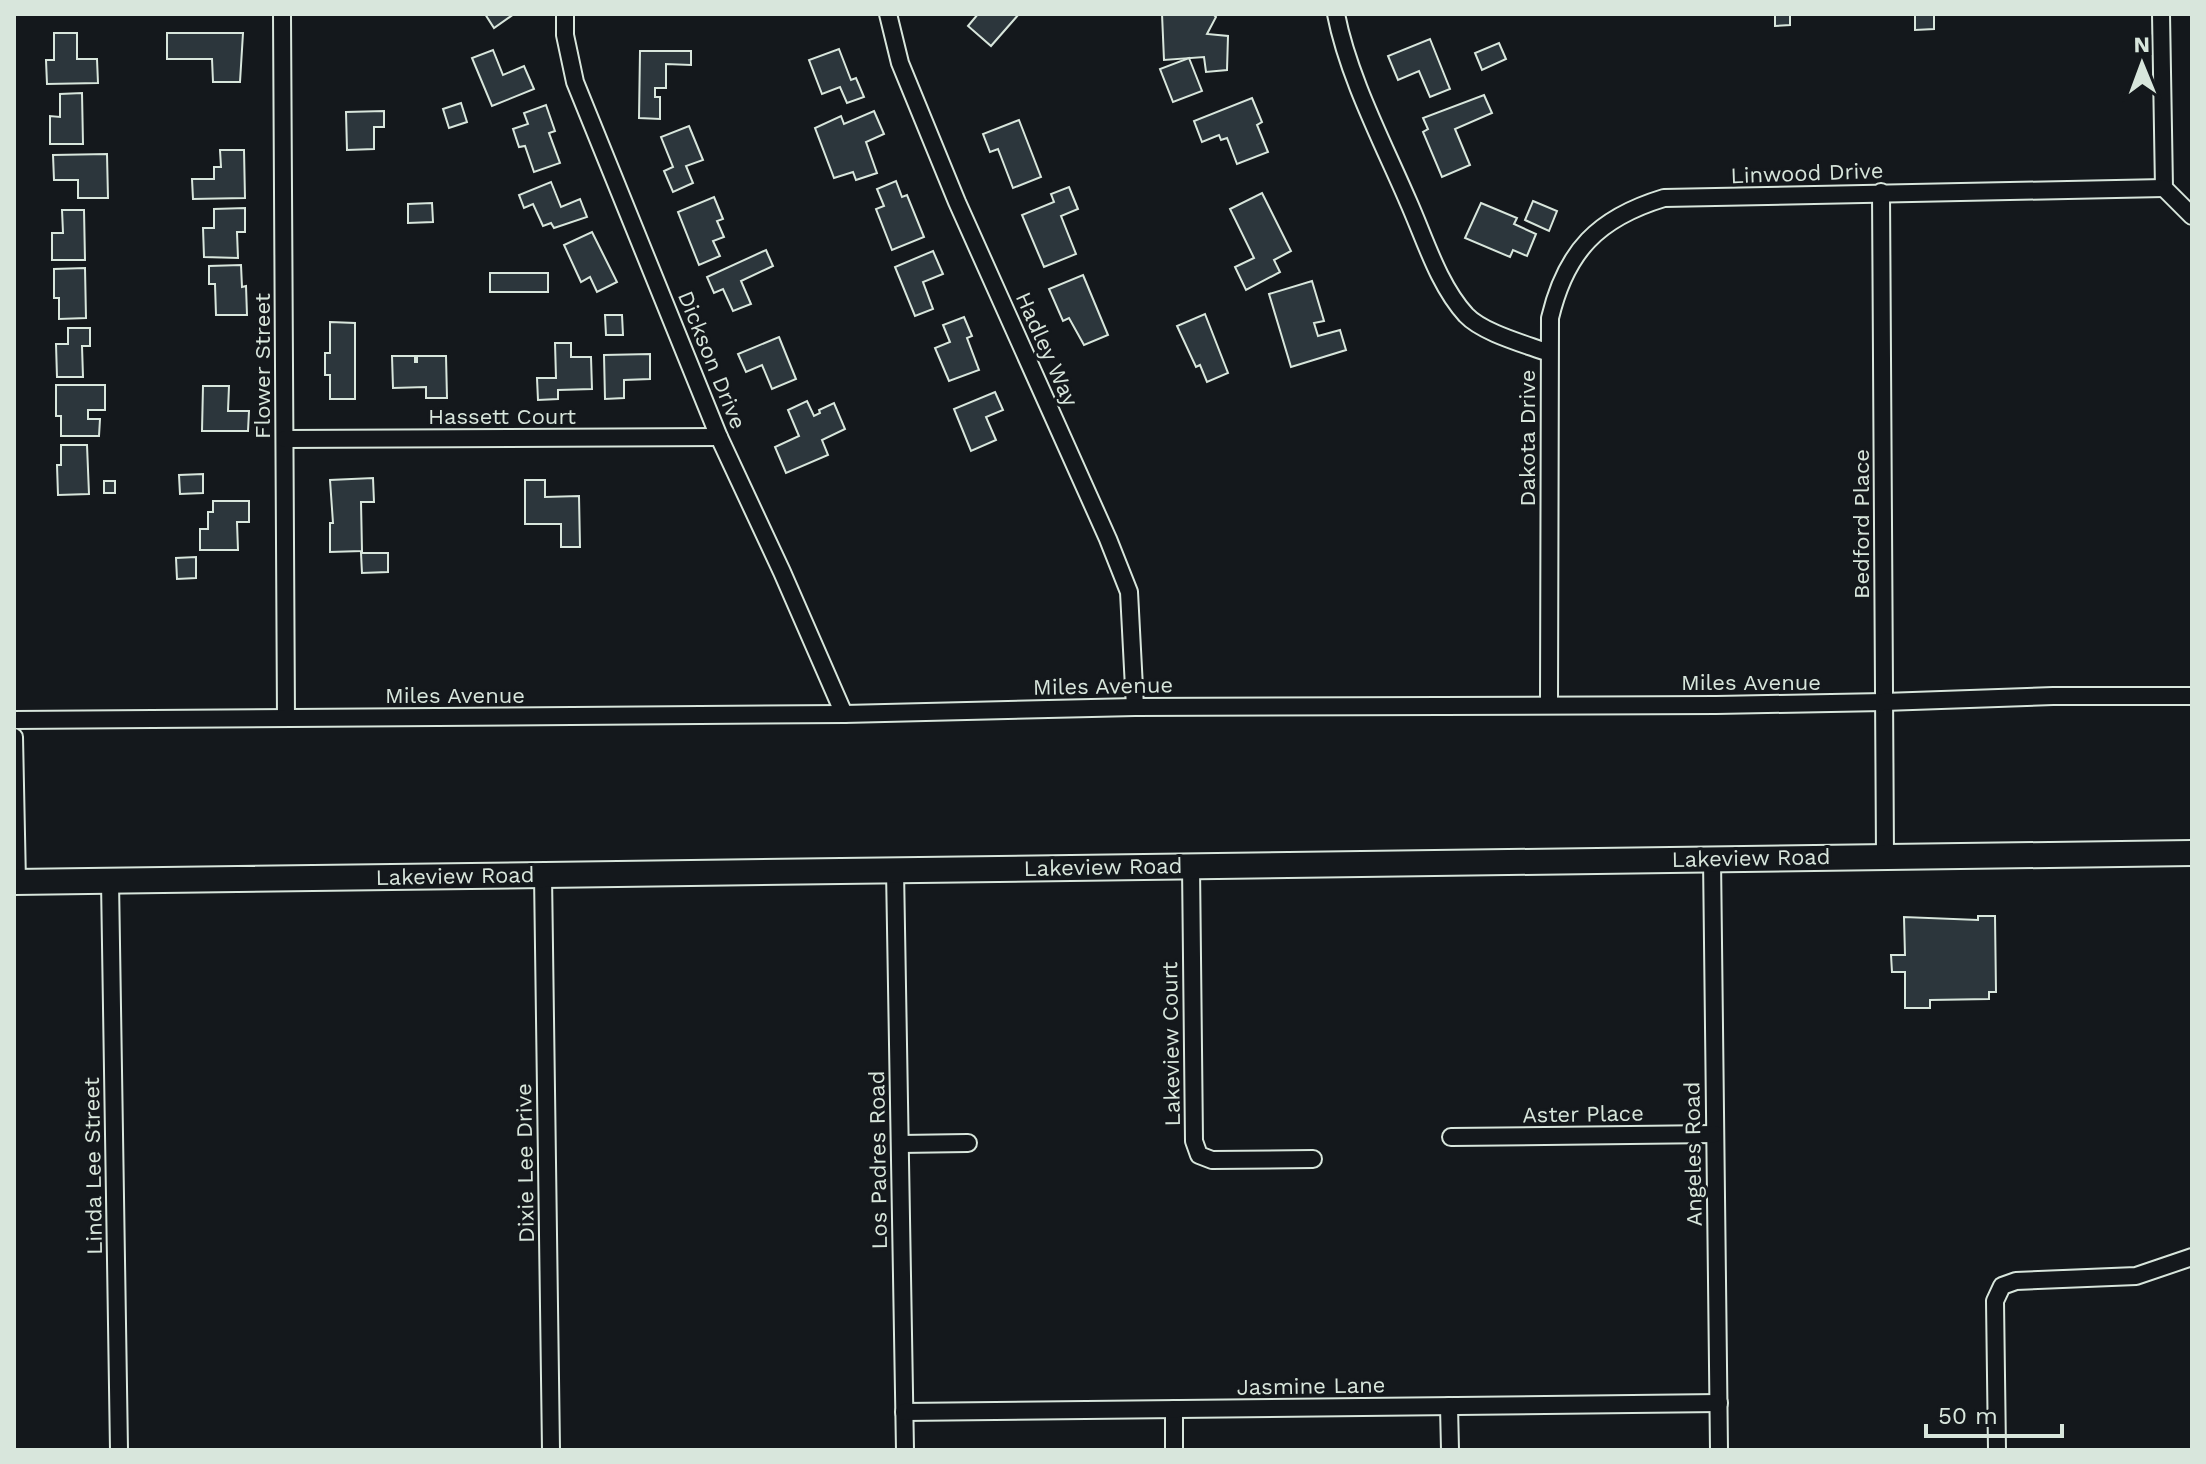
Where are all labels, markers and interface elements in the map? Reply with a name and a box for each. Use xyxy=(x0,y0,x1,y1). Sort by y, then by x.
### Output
north arrow xyxy=(2102,24,2182,104)
text: N xyxy=(2133,32,2150,57)
street label: Linwood Drive xyxy=(1730,158,1884,188)
street label: Dickson Drive xyxy=(673,287,751,433)
street label: Hadley Way xyxy=(1011,288,1084,411)
street label: Flower Street xyxy=(250,293,275,439)
street label: Dakota Drive xyxy=(1515,370,1540,506)
street label: Hassett Court xyxy=(428,404,576,429)
street label: Bedford Place xyxy=(1849,449,1874,599)
street label: Miles Avenue xyxy=(1681,670,1821,695)
street label: Miles Avenue xyxy=(1033,672,1173,700)
street label: Miles Avenue xyxy=(385,683,525,708)
street label: Lakeview Road xyxy=(1671,844,1831,872)
street label: Lakeview Road xyxy=(1023,853,1183,881)
street label: Lakeview Road xyxy=(375,862,535,890)
street label: Lakeview Court xyxy=(1157,961,1185,1127)
street label: Los Padres Road xyxy=(864,1070,892,1250)
street label: Linda Lee Street xyxy=(79,1077,107,1255)
street label: Angeles Road xyxy=(1679,1081,1707,1227)
street label: Dixie Lee Drive xyxy=(511,1083,539,1243)
street label: Aster Place xyxy=(1522,1100,1644,1128)
street label: Jasmine Lane xyxy=(1236,1372,1386,1400)
scale bar xyxy=(1926,1388,2062,1438)
text: 50 m xyxy=(1938,1402,1998,1430)

